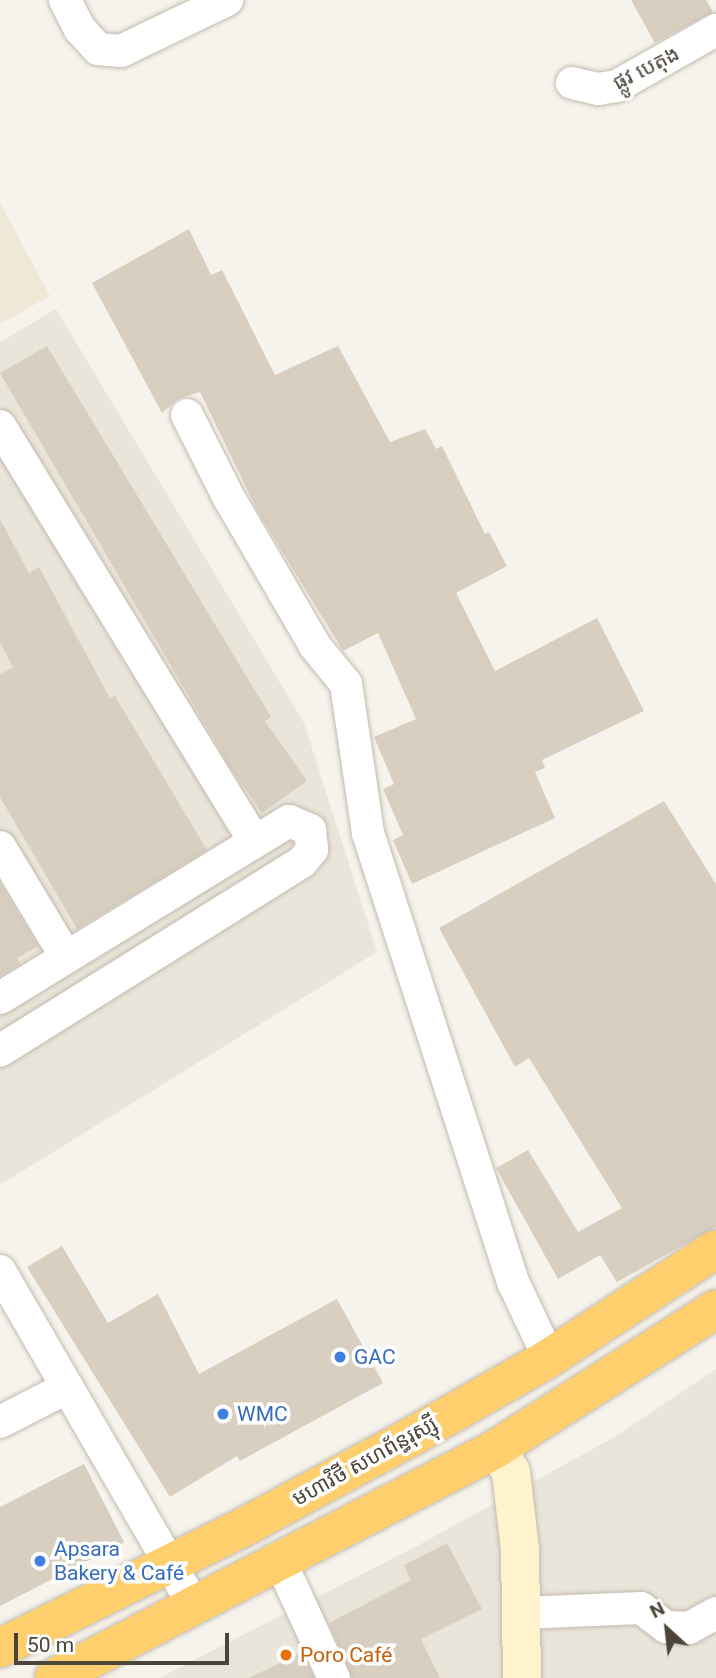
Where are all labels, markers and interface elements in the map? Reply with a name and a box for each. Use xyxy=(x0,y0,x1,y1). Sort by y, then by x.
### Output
street label: ផ្លូវ បេតុង xyxy=(608,41,684,95)
place label: GAC xyxy=(354,1344,396,1370)
marker: GAC xyxy=(332,1349,348,1365)
place label: WMC xyxy=(237,1401,288,1427)
marker: WMC xyxy=(215,1406,231,1422)
street label: មហាវិថី សហព័ន្ធរុស្ស៊ី xyxy=(288,1411,442,1511)
place label: Apsara Bakery & Café xyxy=(54,1536,184,1586)
marker: Apsara Bakery & Café xyxy=(32,1553,48,1569)
north arrow xyxy=(632,1594,702,1664)
text: N xyxy=(646,1597,668,1623)
scale bar xyxy=(18,1618,233,1662)
text: 50 m xyxy=(27,1633,74,1657)
place label: Poro Café xyxy=(300,1642,392,1668)
marker: Poro Café xyxy=(278,1647,294,1663)

